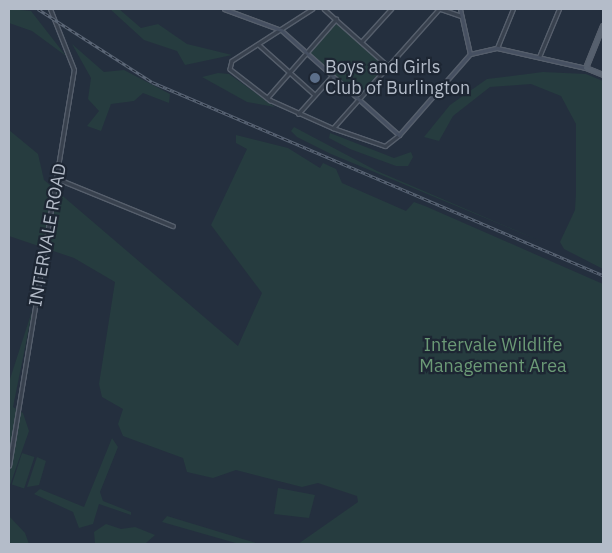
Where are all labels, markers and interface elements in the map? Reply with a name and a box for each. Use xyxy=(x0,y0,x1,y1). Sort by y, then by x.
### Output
place label: Boys and Girls Club of Burlington xyxy=(325,57,470,100)
marker: Boys and Girls Club of Burlington xyxy=(309,72,321,84)
street label: INTERVALE ROAD xyxy=(25,162,71,308)
park label: Intervale Wildlife Management Area xyxy=(419,335,567,378)

